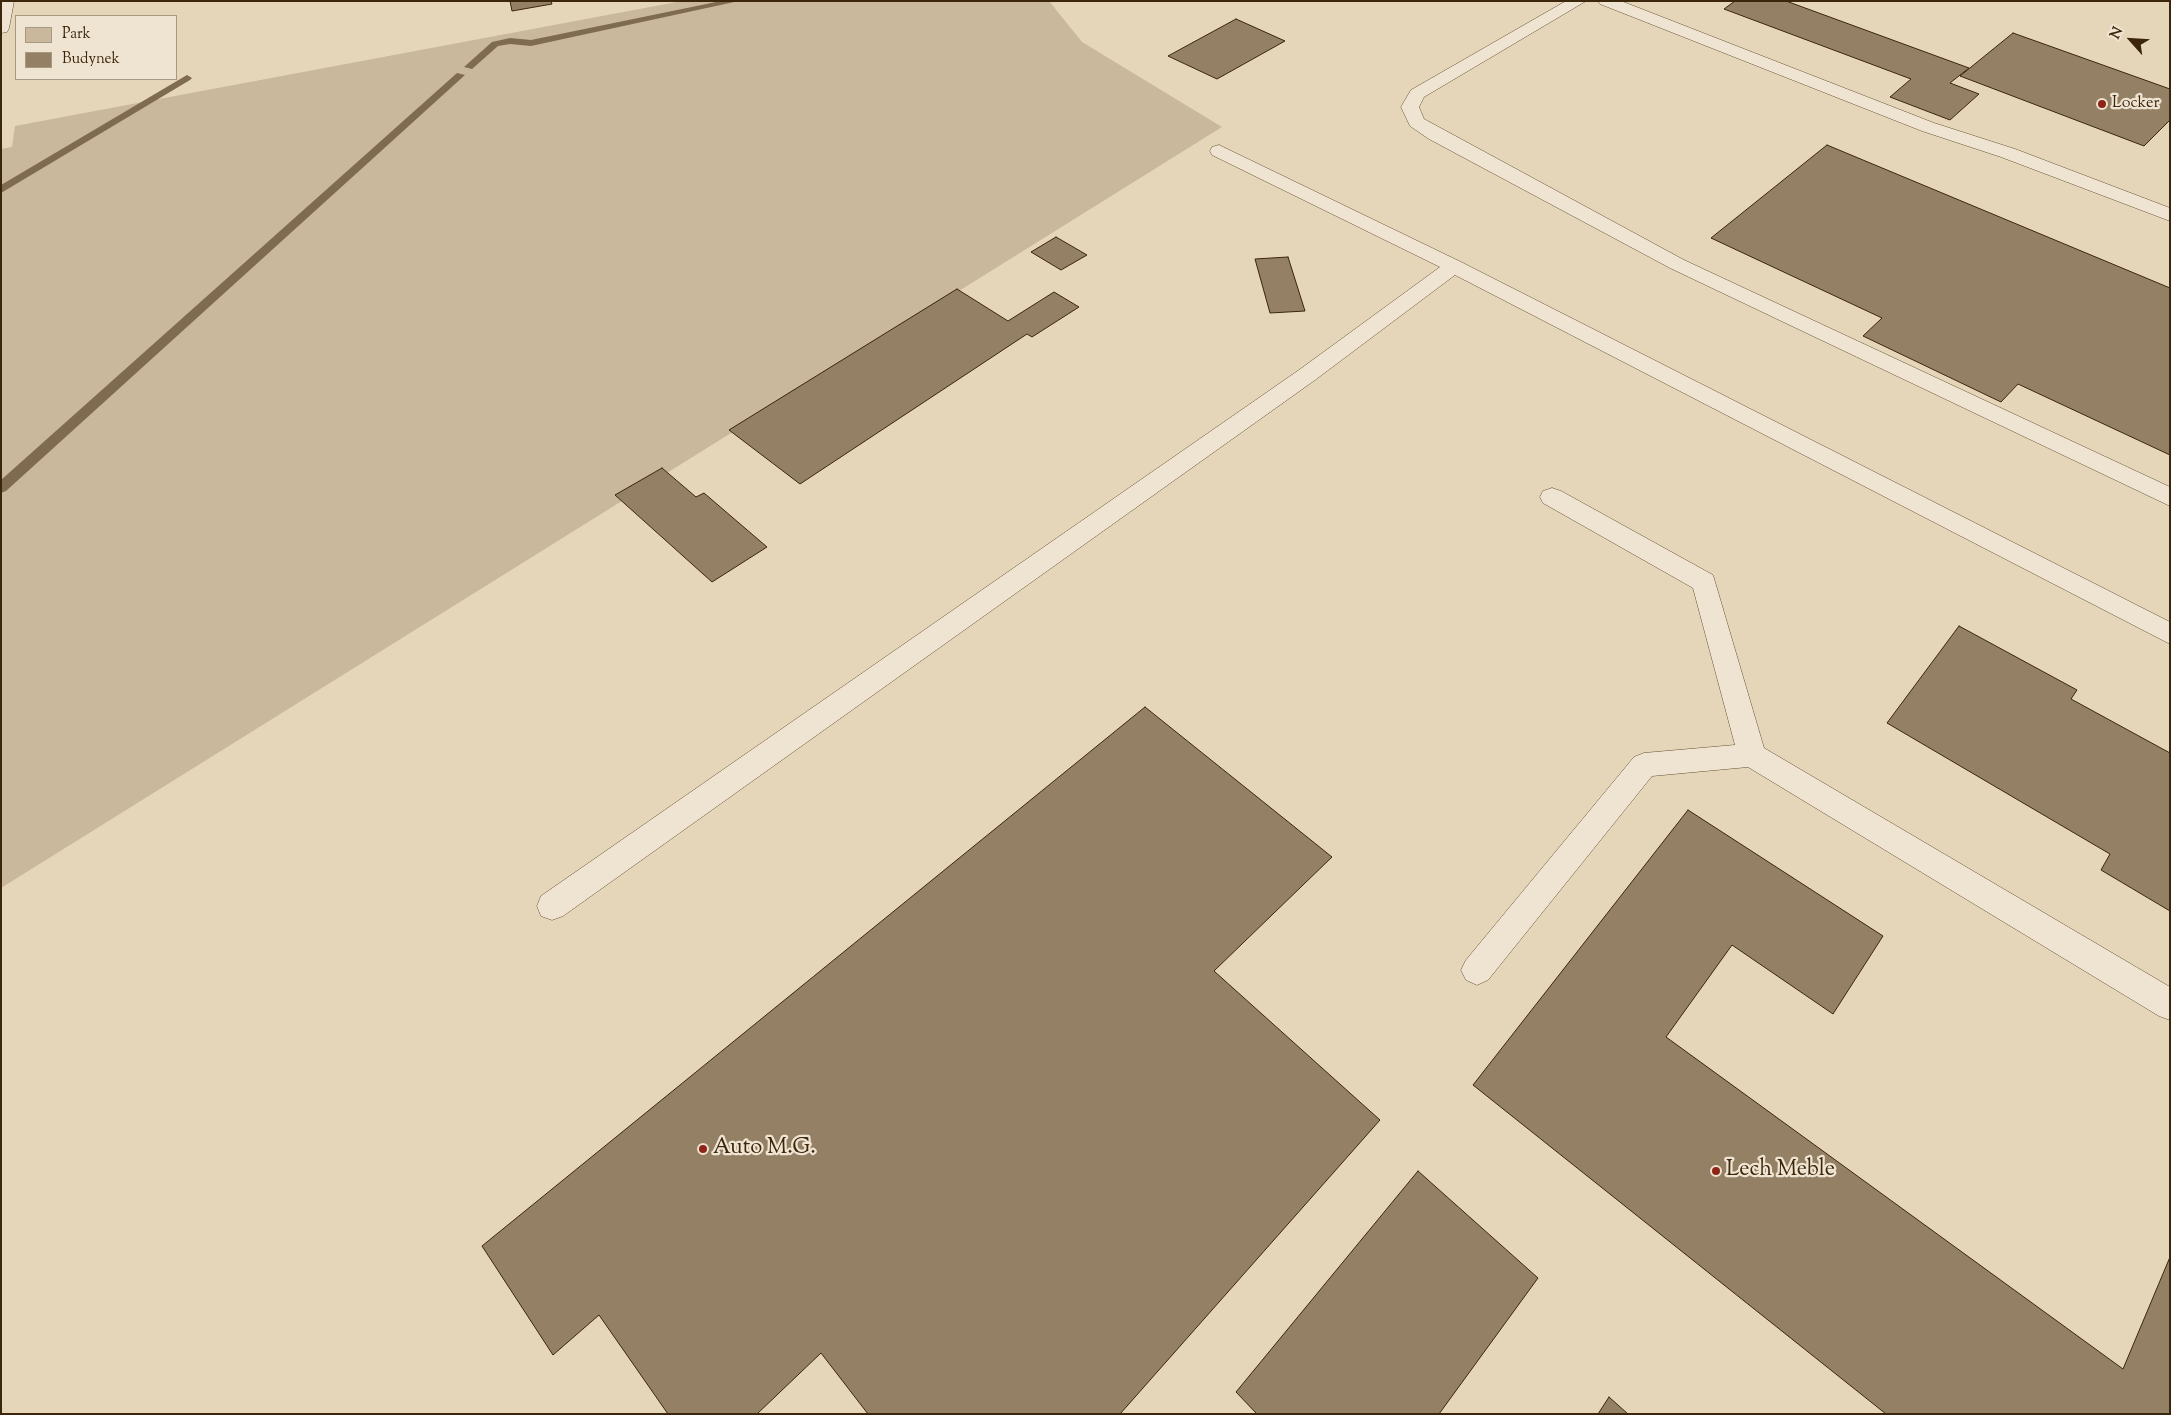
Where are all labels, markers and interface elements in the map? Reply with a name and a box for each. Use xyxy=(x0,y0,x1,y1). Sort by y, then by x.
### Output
legend xyxy=(15,15,178,80)
north arrow xyxy=(2106,15,2156,65)
text: Park xyxy=(62,24,91,45)
text: N xyxy=(2106,24,2129,43)
text: Budynek xyxy=(62,49,120,70)
place label: Locker xyxy=(2112,94,2159,114)
marker: Locker xyxy=(2096,98,2108,110)
place label: Auto M.G. xyxy=(713,1136,816,1162)
marker: Auto M.G. xyxy=(697,1143,709,1155)
place label: Lech Meble xyxy=(1726,1158,1835,1184)
marker: Lech Meble xyxy=(1710,1165,1722,1177)

